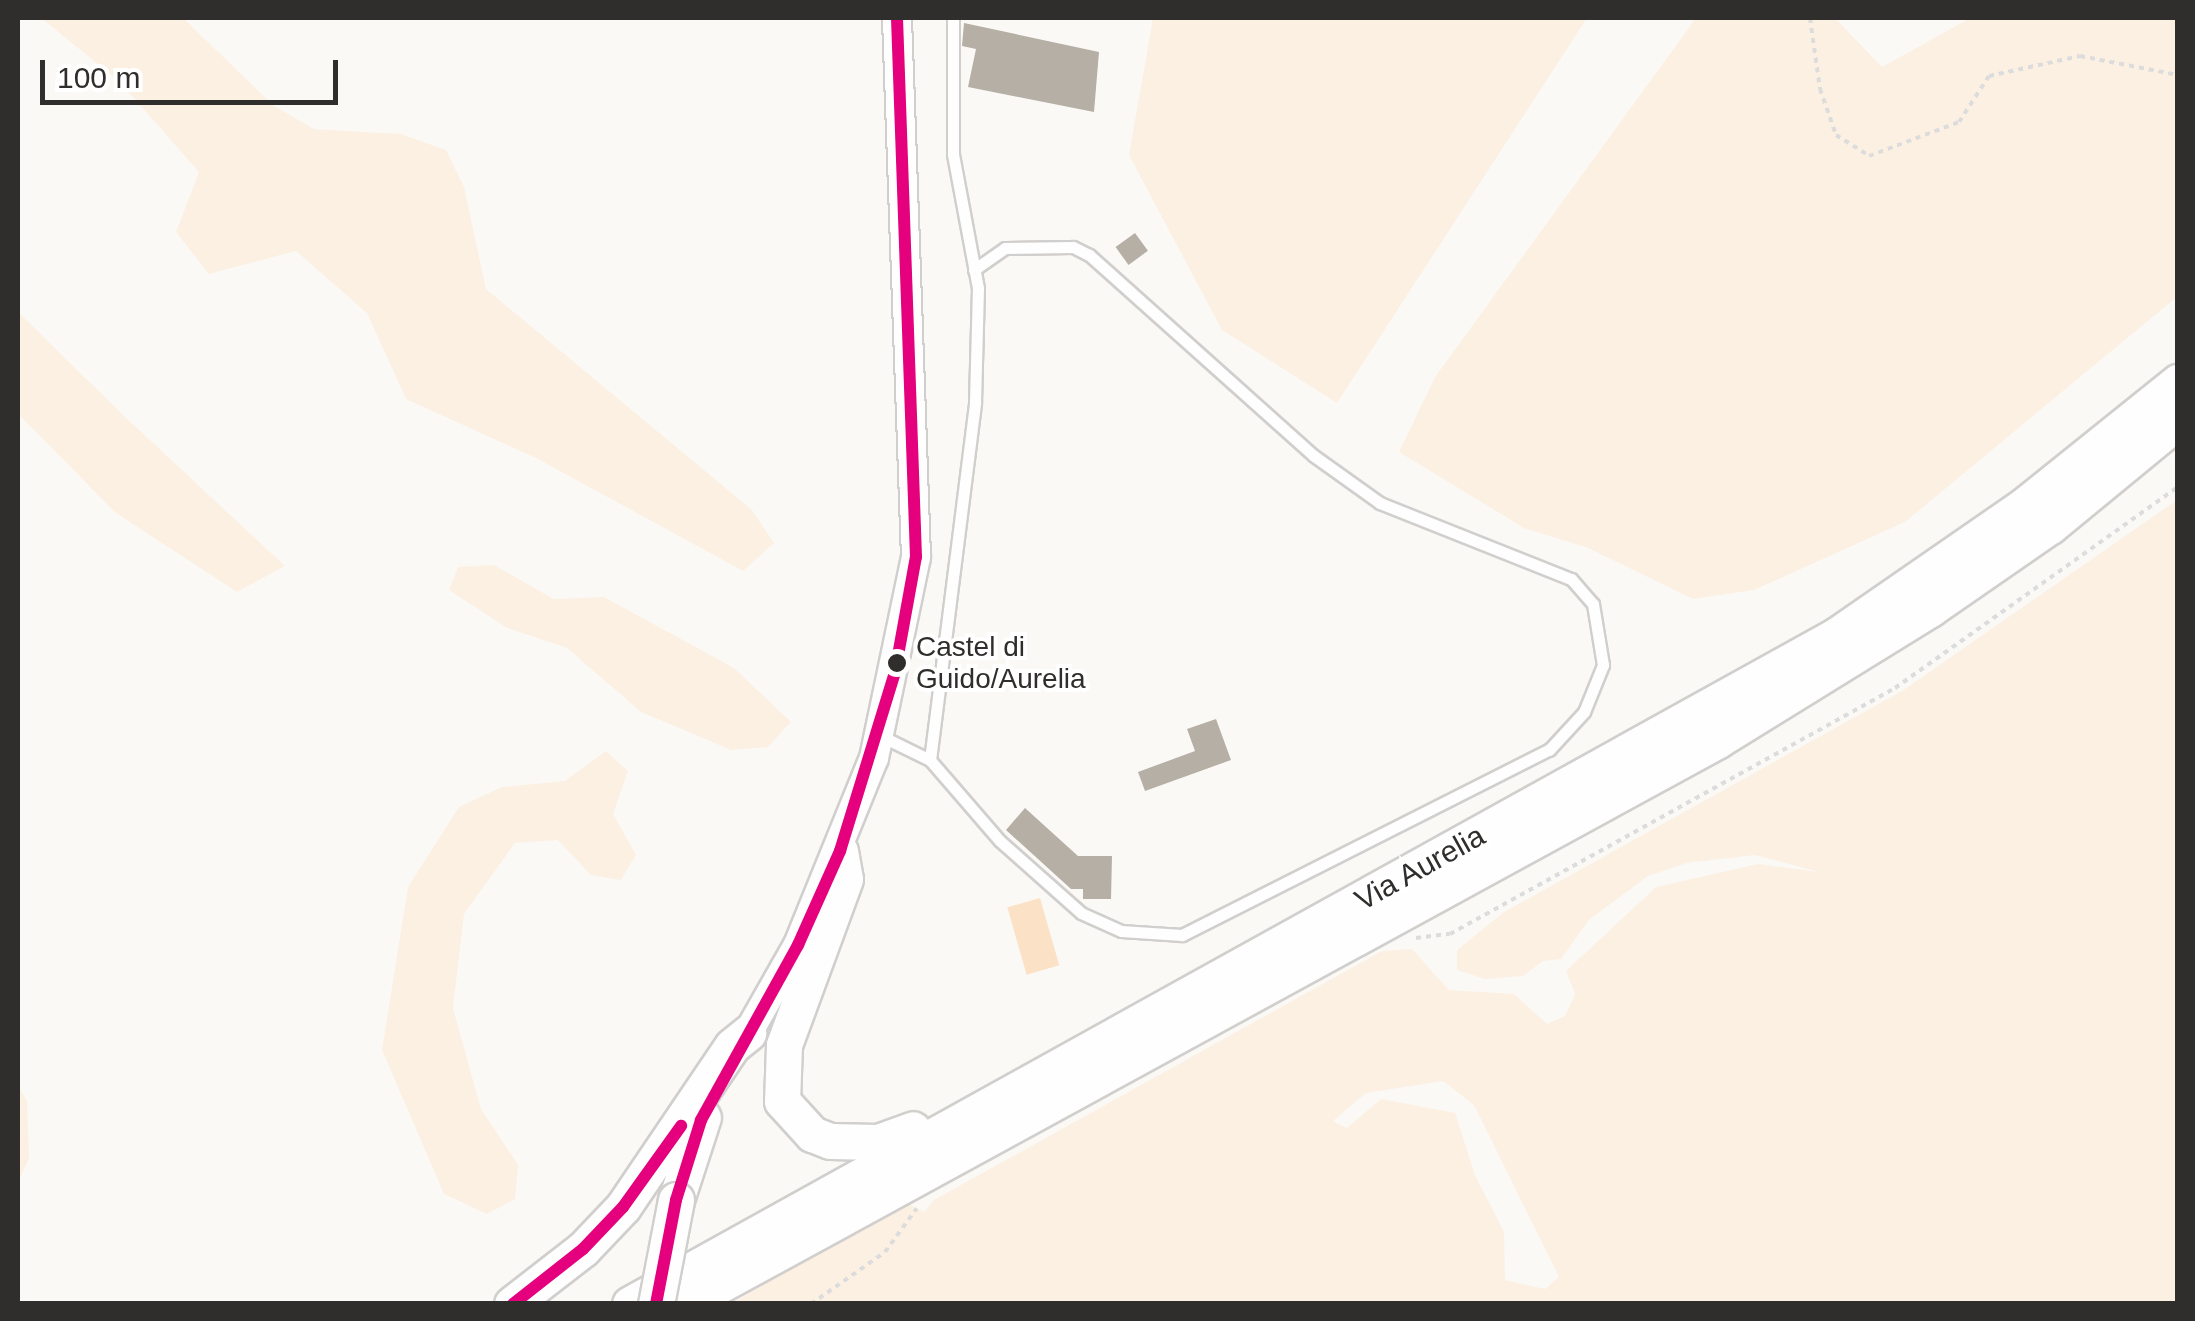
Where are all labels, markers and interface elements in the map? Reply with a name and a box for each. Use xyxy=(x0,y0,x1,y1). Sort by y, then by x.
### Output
scale bar xyxy=(45,40,342,102)
text: 100 m xyxy=(57,61,140,94)
place label: Castel di Guido/Aurelia xyxy=(916,630,1086,696)
marker: Castel di Guido/Aurelia xyxy=(887,653,907,673)
street label: Via Aurelia xyxy=(1348,817,1492,919)

